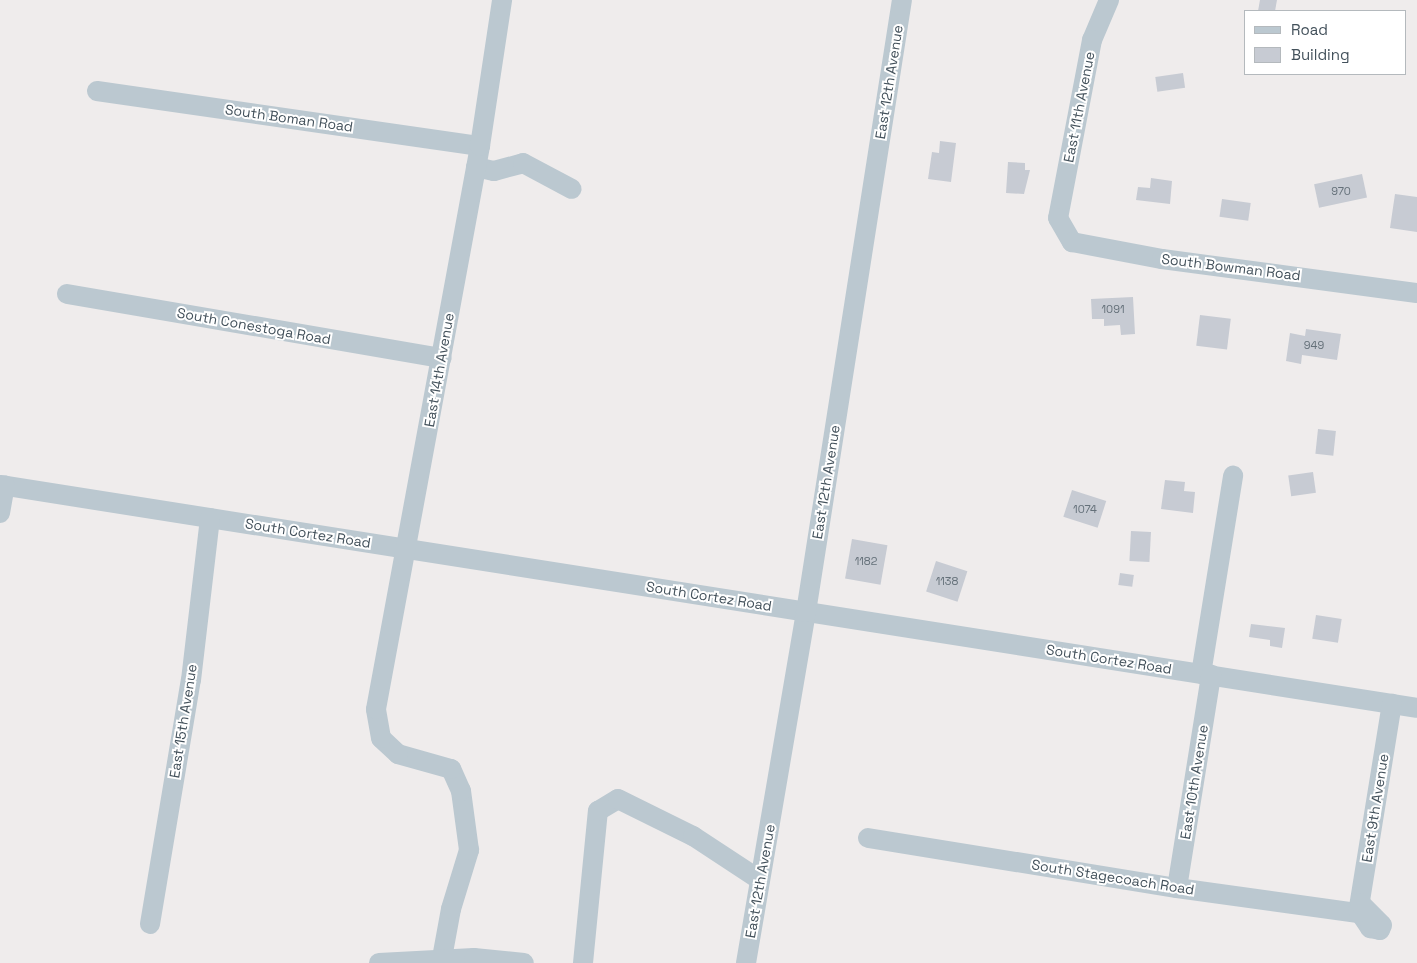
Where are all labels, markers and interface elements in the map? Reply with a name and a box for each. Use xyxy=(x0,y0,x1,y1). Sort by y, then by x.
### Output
legend xyxy=(1244,10,1407,75)
text: Road xyxy=(1291,20,1328,39)
street label: East 12th Avenue xyxy=(872,24,906,140)
text: Building xyxy=(1291,45,1350,64)
street label: East 11th Avenue xyxy=(1060,50,1098,164)
street label: South Boman Road xyxy=(224,101,354,135)
house number: 970 xyxy=(1331,184,1351,198)
street label: South Bowman Road xyxy=(1160,250,1302,284)
house number: 1091 xyxy=(1102,302,1124,316)
street label: South Conestoga Road xyxy=(176,304,332,348)
street label: East 14th Avenue xyxy=(421,312,457,428)
house number: 949 xyxy=(1304,338,1324,352)
street label: East 12th Avenue xyxy=(809,424,843,540)
house number: 1074 xyxy=(1073,502,1097,516)
street label: South Cortez Road xyxy=(244,515,372,551)
house number: 1182 xyxy=(855,554,877,568)
house number: 1138 xyxy=(936,574,958,588)
street label: South Cortez Road xyxy=(645,578,773,614)
street label: South Cortez Road xyxy=(1045,641,1173,677)
street label: East 15th Avenue xyxy=(166,663,200,779)
street label: East 10th Avenue xyxy=(1177,723,1211,841)
street label: East 9th Avenue xyxy=(1358,752,1392,864)
street label: East 12th Avenue xyxy=(742,823,778,939)
street label: South Stagecoach Road xyxy=(1031,856,1195,898)

